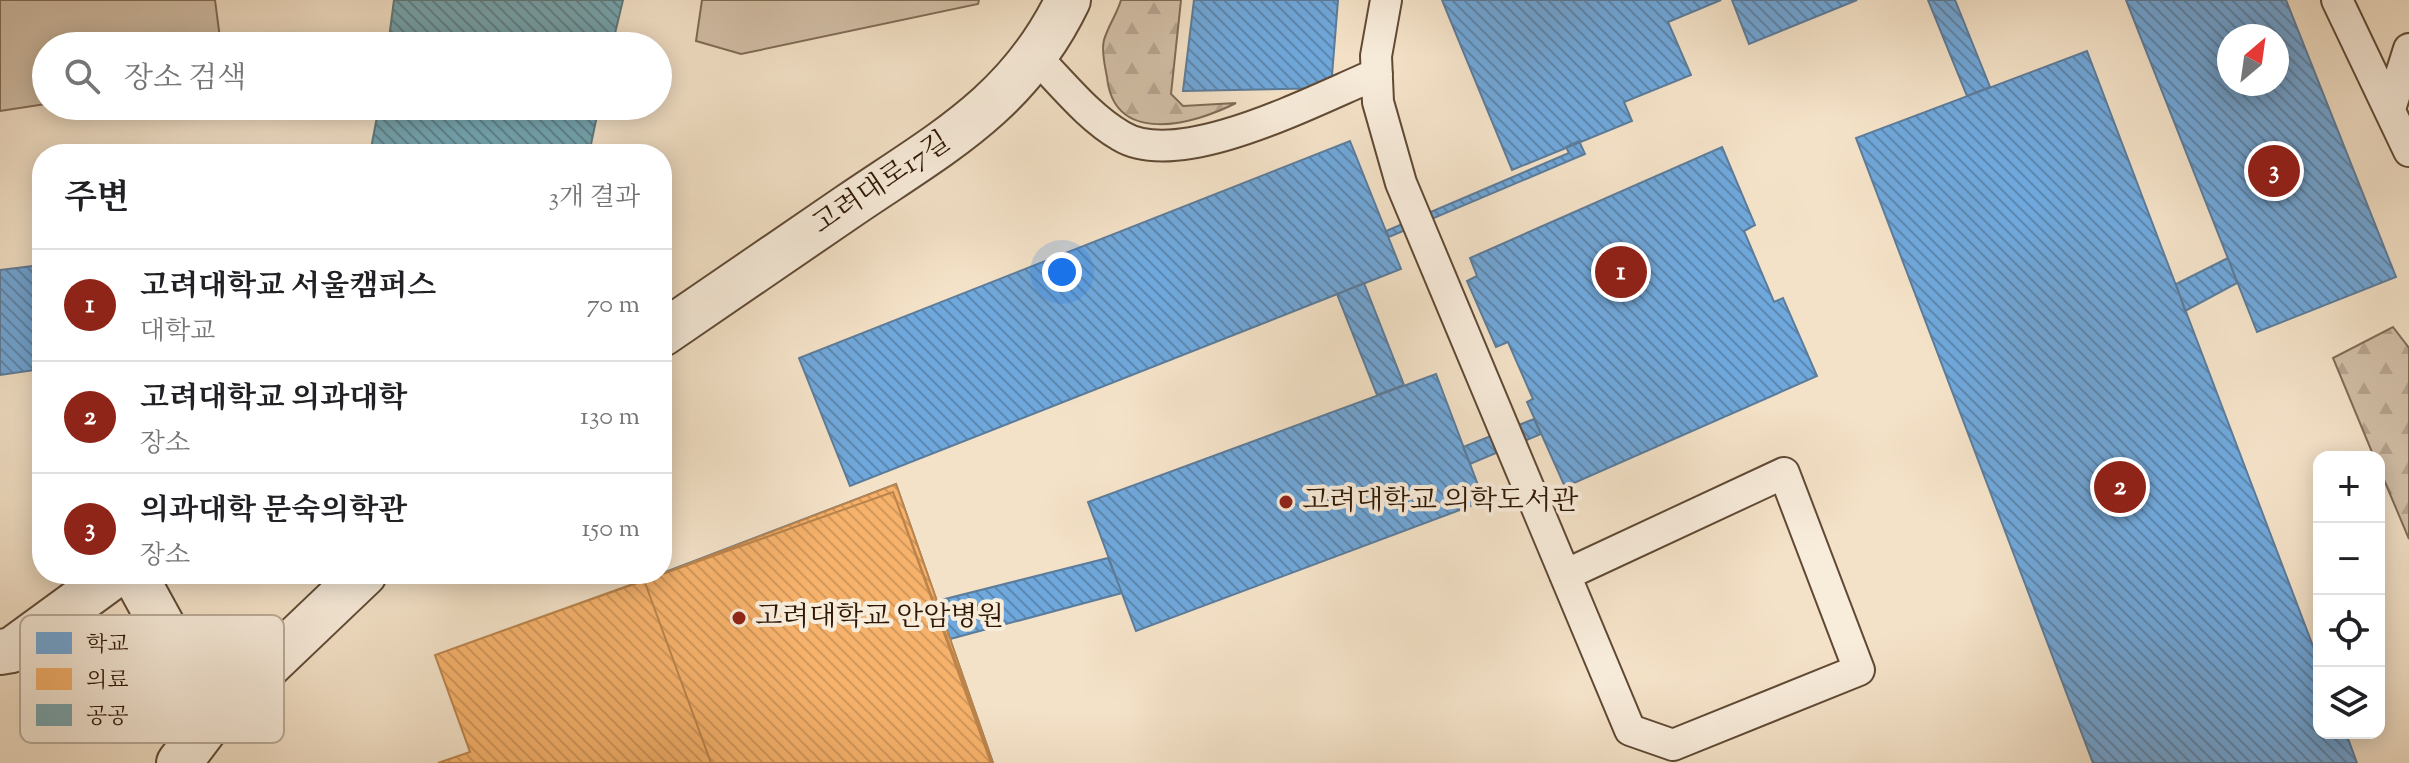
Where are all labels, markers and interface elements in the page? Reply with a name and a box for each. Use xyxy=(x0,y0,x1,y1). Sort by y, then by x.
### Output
north arrow xyxy=(2217,24,2289,96)
search box xyxy=(32,32,672,120)
icon: search xyxy=(60,54,104,98)
text: 장소 검색 xyxy=(124,58,246,101)
street label: 고려대로17길 xyxy=(805,123,959,245)
pin: 3 xyxy=(2248,141,2300,201)
text: 주변 xyxy=(64,175,130,224)
text: 3개 결과 xyxy=(549,180,640,217)
pin: 1 xyxy=(1595,242,1647,302)
your location xyxy=(1042,252,1082,292)
text: 고려대학교 서울캠퍼스 xyxy=(140,266,436,309)
text: 1 xyxy=(86,287,94,324)
text: 70 m xyxy=(587,287,640,324)
text: 대학교 xyxy=(140,314,215,351)
text: 고려대학교 의과대학 xyxy=(140,378,407,421)
text: 2 xyxy=(84,399,96,436)
text: 130 m xyxy=(580,399,640,436)
text: 장소 xyxy=(140,426,190,463)
map controls xyxy=(2313,451,2385,739)
button: + xyxy=(2313,451,2385,523)
pin: 2 xyxy=(2094,457,2146,517)
place label: 고려대학교 의학도서관 xyxy=(1302,482,1578,522)
text: 의과대학 문숙의학관 xyxy=(140,490,407,533)
marker: 고려대학교 의학도서관 xyxy=(1277,493,1295,511)
text: 3 xyxy=(85,511,95,548)
text: 150 m xyxy=(581,511,640,548)
button: − xyxy=(2313,523,2385,595)
text: 장소 xyxy=(140,538,190,575)
button: locate xyxy=(2313,595,2385,667)
place label: 고려대학교 안암병원 xyxy=(755,598,1004,638)
marker: 고려대학교 안암병원 xyxy=(730,609,748,627)
legend xyxy=(20,615,284,743)
text: 학교 xyxy=(86,630,129,662)
text: 의료 xyxy=(86,666,129,698)
button: layers xyxy=(2313,667,2385,739)
text: 공공 xyxy=(86,702,129,734)

